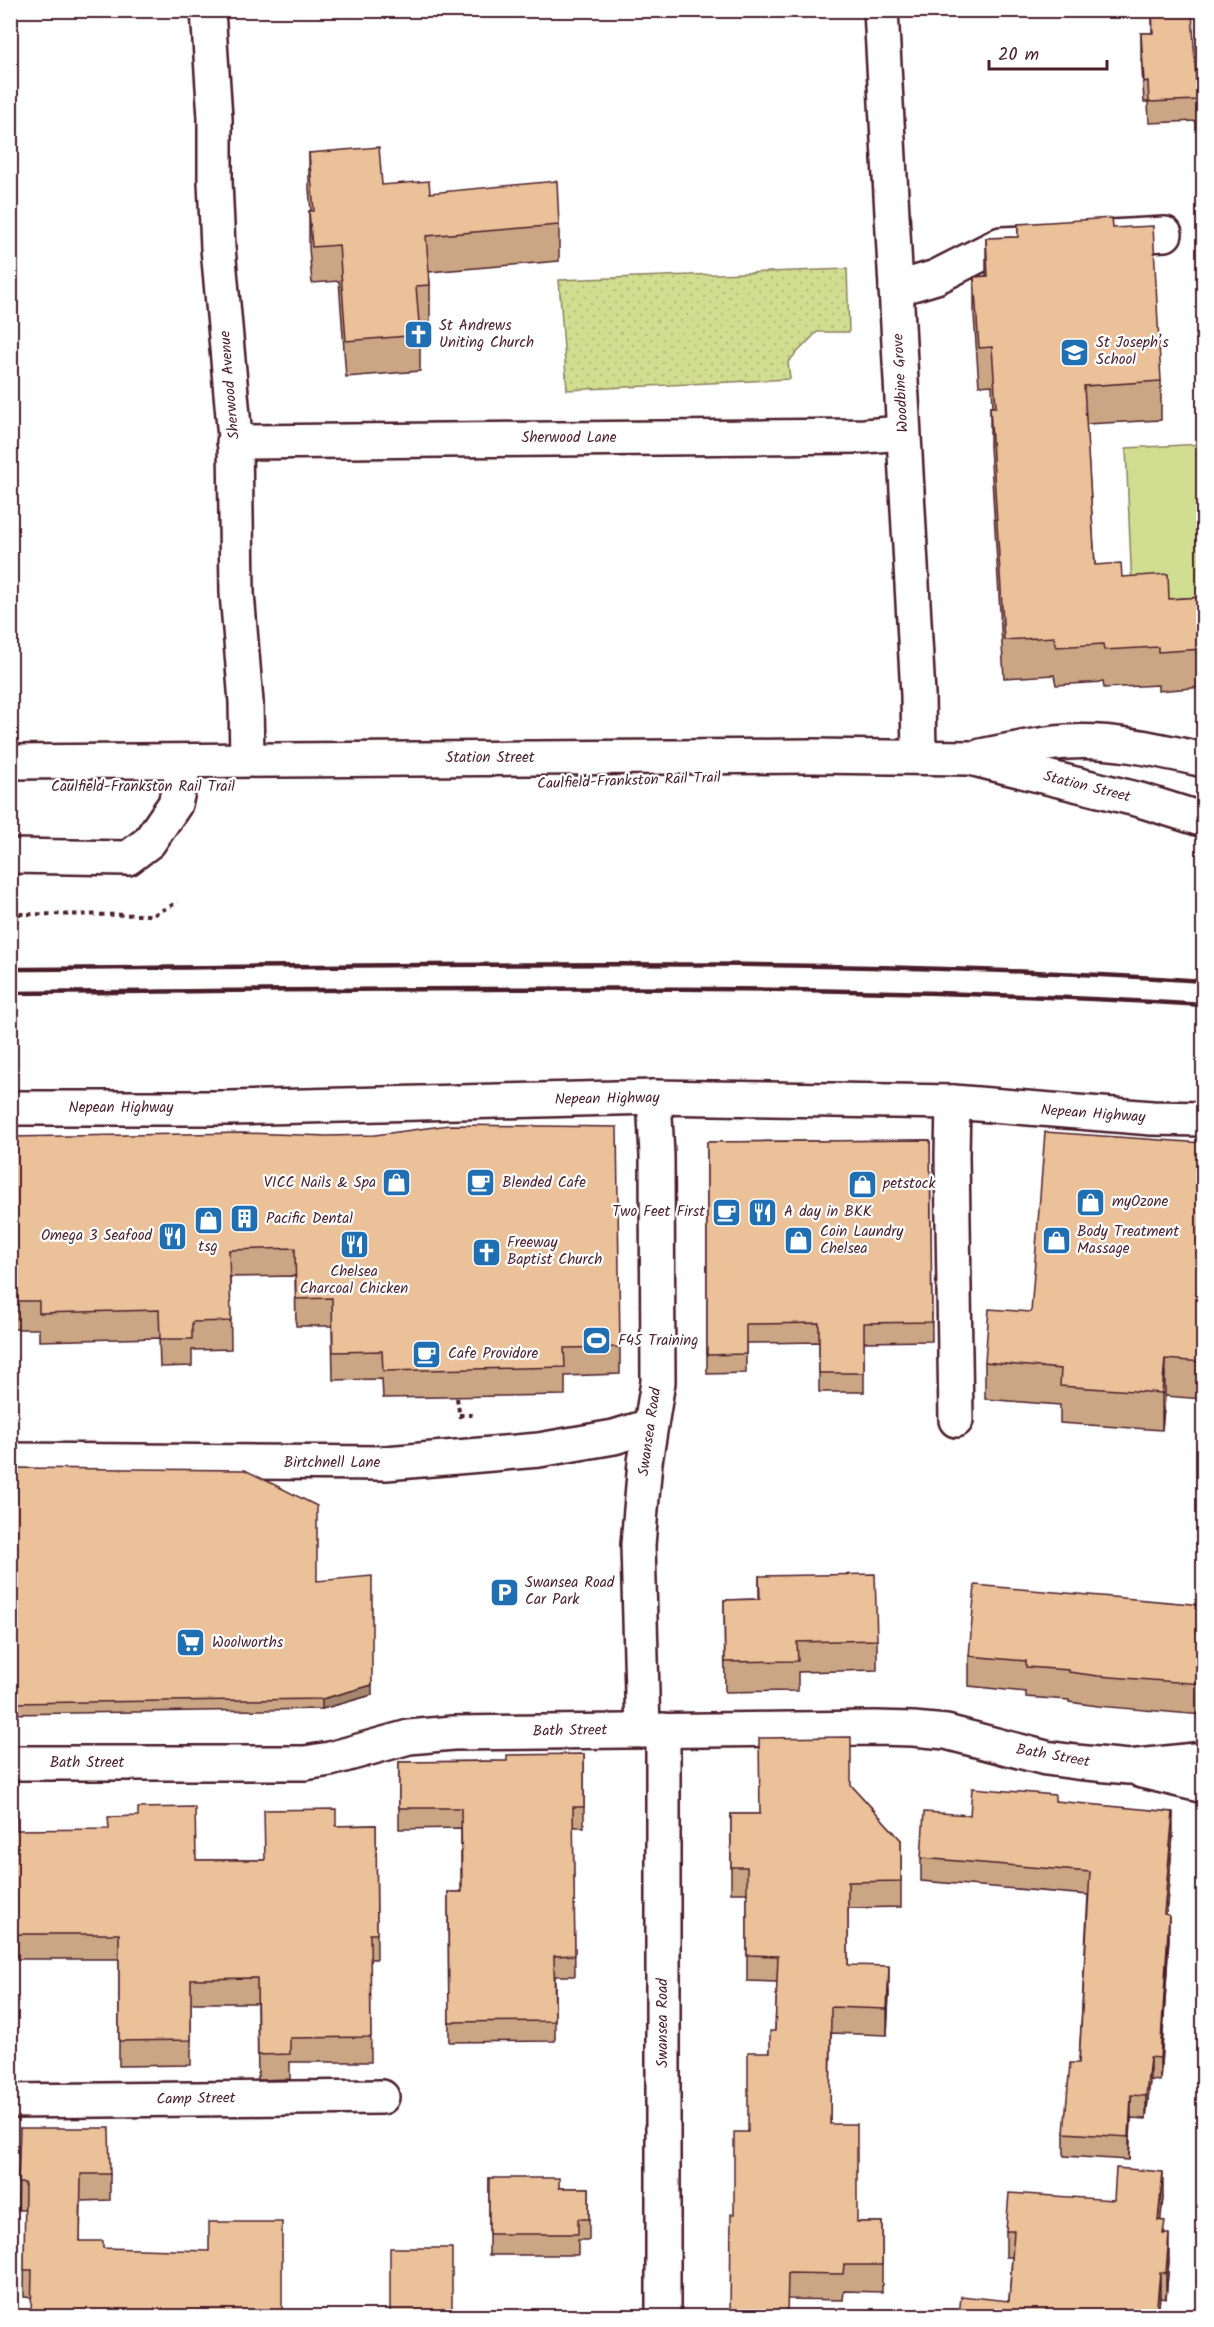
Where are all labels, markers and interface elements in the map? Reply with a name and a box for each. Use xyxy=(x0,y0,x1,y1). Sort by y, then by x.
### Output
scale bar xyxy=(989,33,1108,71)
text: 20 m xyxy=(998,41,1039,70)
place label: St Andrews Uniting Church xyxy=(439,314,534,355)
church icon: St Andrews Uniting Church xyxy=(402,319,434,351)
street label: Sherwood Avenue xyxy=(213,329,247,440)
place label: St Joseph’s School xyxy=(1096,331,1169,372)
street label: Woodbine Grove xyxy=(886,333,916,433)
school or university icon: St Joseph’s School xyxy=(1059,336,1091,368)
street label: Sherwood Lane xyxy=(522,426,617,450)
street label: Station Street xyxy=(445,746,535,770)
street label: Station Street xyxy=(1041,765,1133,809)
street label: Caulfield-Frankston Rail Trail xyxy=(537,766,722,796)
street label: Caulfield-Frankston Rail Trail xyxy=(51,775,235,799)
street label: Nepean Highway xyxy=(554,1086,661,1112)
street label: Nepean Highway xyxy=(69,1096,174,1120)
street label: Nepean Highway xyxy=(1040,1098,1147,1130)
shop icon: VICC Nails & Spa xyxy=(381,1167,413,1199)
cafe icon: Blended Cafe xyxy=(465,1167,497,1199)
shop icon: petstock xyxy=(846,1168,878,1200)
place label: VICC Nails & Spa xyxy=(264,1171,376,1195)
place label: Blended Cafe xyxy=(502,1171,586,1195)
place label: petstock xyxy=(882,1172,936,1196)
shop icon: myOzone xyxy=(1075,1186,1107,1218)
place label: myOzone xyxy=(1112,1190,1169,1214)
cafe icon: Two Feet First xyxy=(710,1196,742,1228)
restaurant icon: A day in BKK xyxy=(747,1196,779,1228)
place label: Two Feet First xyxy=(612,1200,705,1224)
place label: A day in BKK xyxy=(784,1200,872,1224)
building icon: Pacific Dental xyxy=(229,1203,261,1235)
shop icon: tsg xyxy=(192,1204,224,1236)
place label: Pacific Dental xyxy=(266,1207,353,1231)
restaurant icon: Omega 3 Seafood xyxy=(157,1220,189,1252)
place label: Coin Laundry Chelsea xyxy=(820,1220,904,1261)
place label: Body Treatment Massage xyxy=(1077,1220,1179,1261)
place label: Omega 3 Seafood xyxy=(41,1224,153,1248)
shop icon: Coin Laundry Chelsea xyxy=(783,1225,815,1257)
shop icon: Body Treatment Massage xyxy=(1040,1225,1072,1257)
restaurant icon: Chelsea Charcoal Chicken xyxy=(338,1229,370,1261)
place label: Freeway Baptist Church xyxy=(507,1231,602,1272)
place label: tsg xyxy=(198,1235,218,1259)
church icon: Freeway Baptist Church xyxy=(470,1236,502,1268)
place label: Chelsea Charcoal Chicken xyxy=(300,1260,408,1301)
sports icon: F45 Training xyxy=(581,1325,613,1357)
place label: F45 Training xyxy=(618,1329,698,1353)
cafe icon: Cafe Providore xyxy=(411,1338,443,1370)
place label: Cafe Providore xyxy=(448,1342,538,1366)
street label: Swansea Road xyxy=(632,1386,668,1478)
street label: Birtchnell Lane xyxy=(284,1451,381,1475)
place label: Swansea Road Car Park xyxy=(525,1571,615,1612)
parking icon: Swansea Road Car Park xyxy=(488,1576,520,1608)
supermarket icon: Woolworths xyxy=(175,1627,207,1659)
place label: Woolworths xyxy=(212,1631,284,1655)
street label: Bath Street xyxy=(533,1718,608,1744)
street label: Bath Street xyxy=(1014,1738,1092,1774)
street label: Bath Street xyxy=(50,1751,124,1775)
street label: Swansea Road xyxy=(651,1978,675,2068)
street label: Camp Street xyxy=(156,2086,236,2112)

